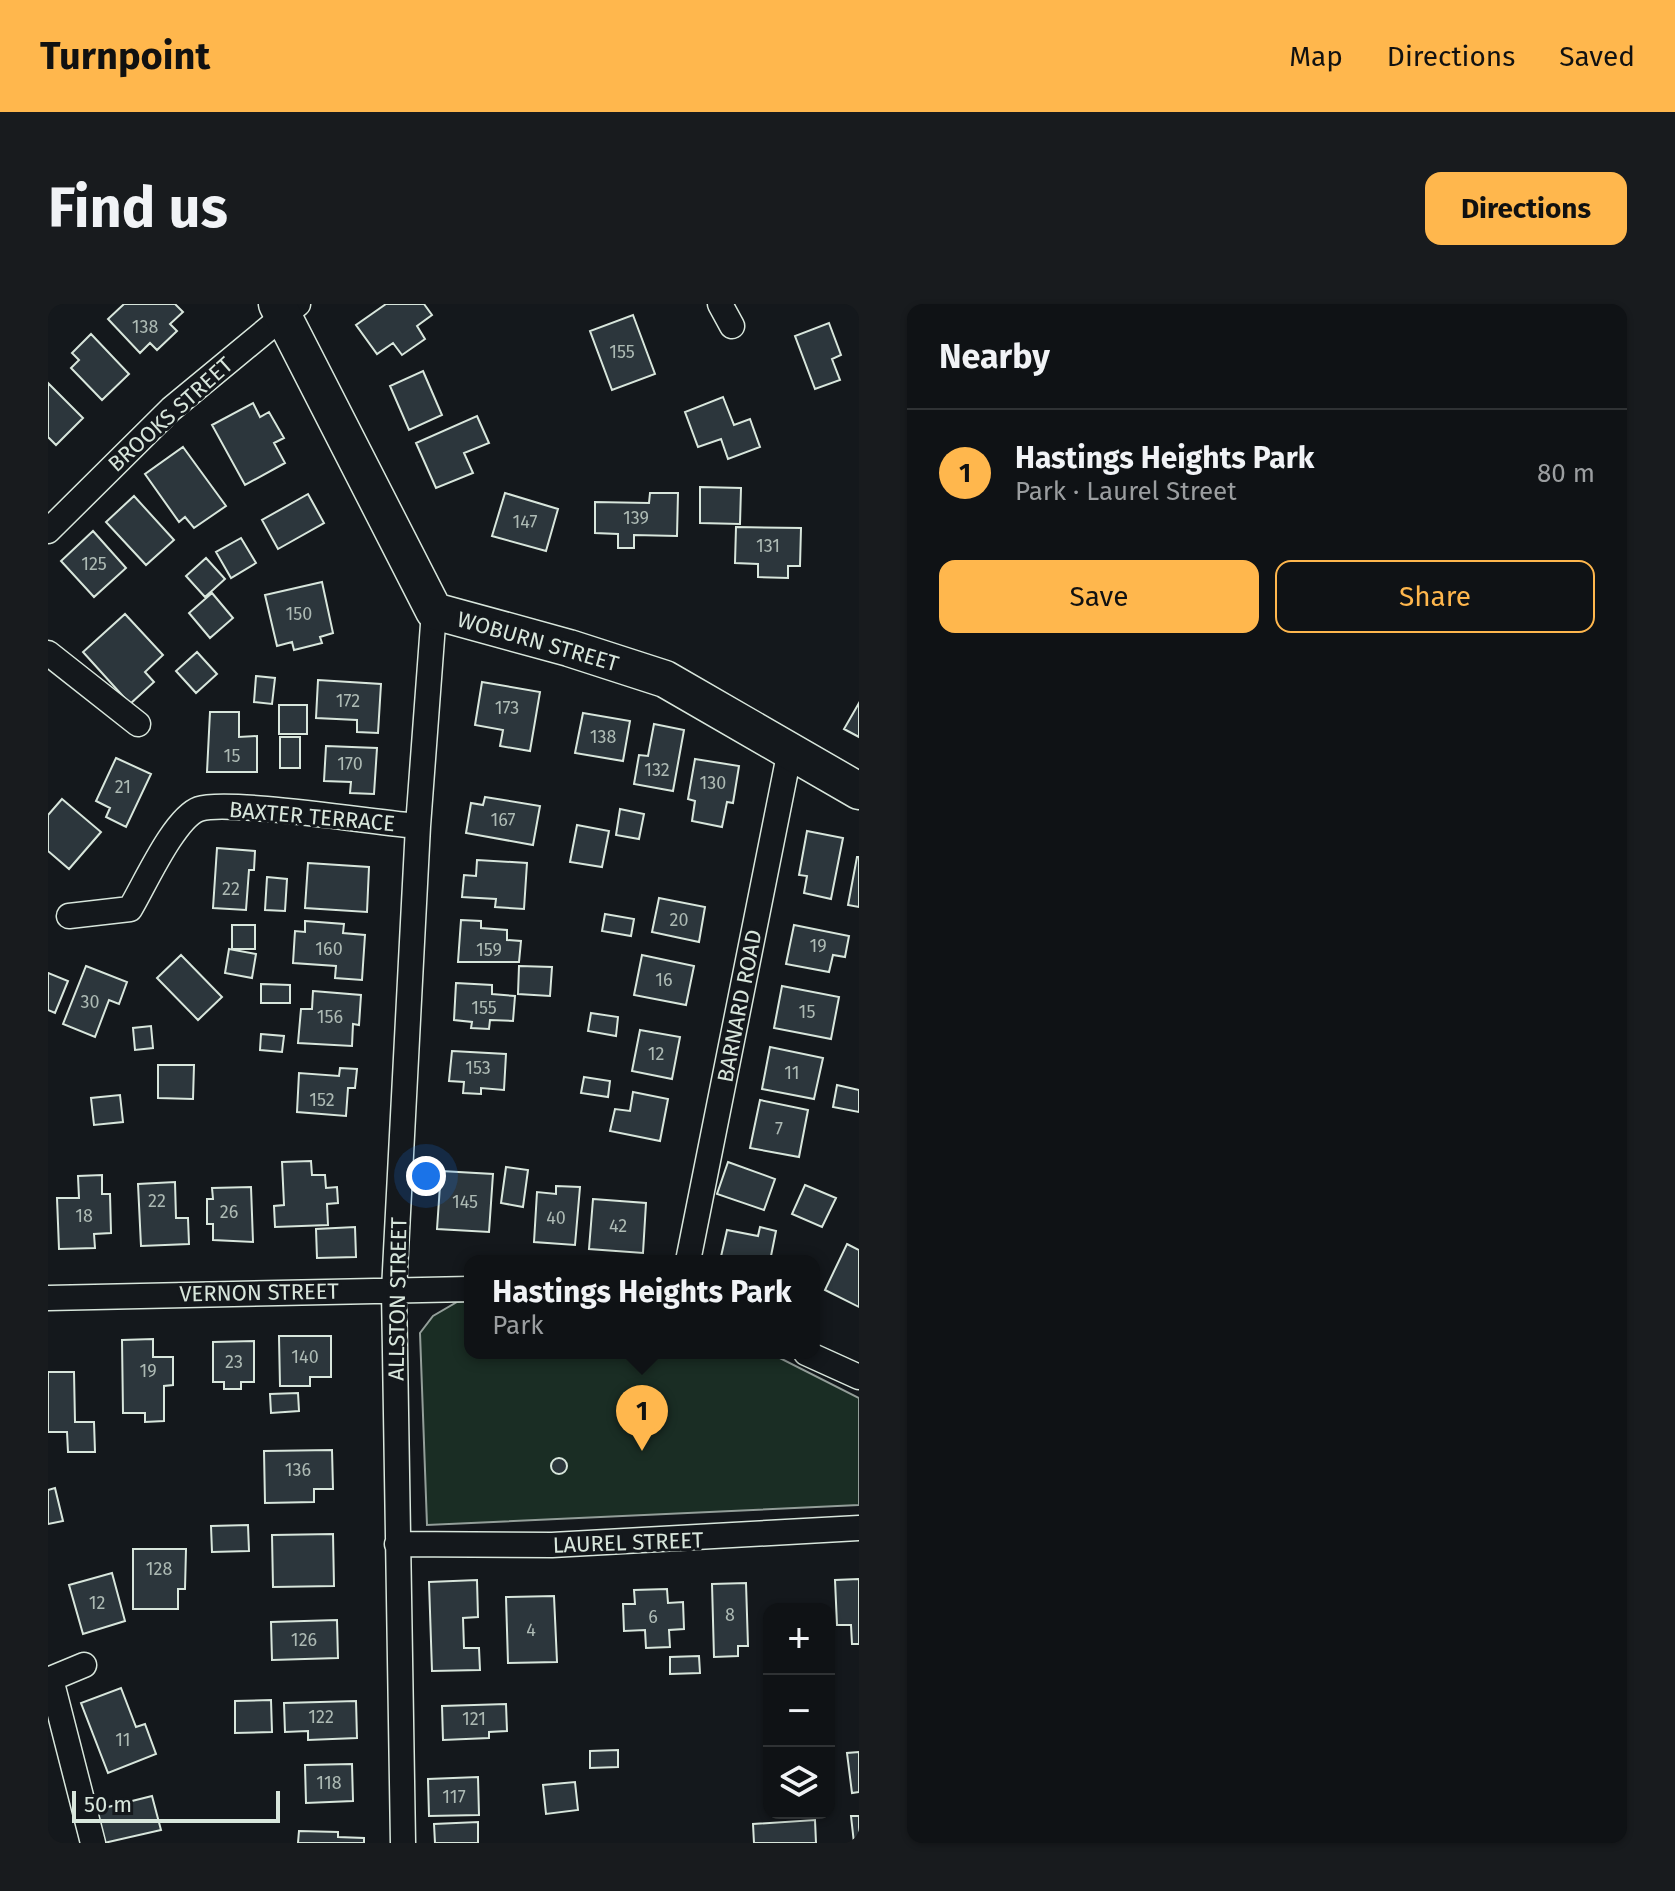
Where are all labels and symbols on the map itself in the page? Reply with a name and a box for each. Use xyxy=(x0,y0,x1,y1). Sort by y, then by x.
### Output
house number: 138 xyxy=(132,316,158,338)
house number: 155 xyxy=(609,341,635,363)
street label: BROOKS STREET xyxy=(102,351,239,477)
house number: 139 xyxy=(623,507,649,529)
house number: 147 xyxy=(513,511,537,533)
house number: 131 xyxy=(756,535,780,557)
house number: 125 xyxy=(81,553,107,575)
house number: 150 xyxy=(286,603,312,625)
street label: WOBURN STREET xyxy=(454,606,622,678)
house number: 172 xyxy=(336,690,360,712)
house number: 173 xyxy=(495,697,519,719)
house number: 138 xyxy=(590,726,616,748)
house number: 15 xyxy=(224,745,240,767)
house number: 170 xyxy=(337,753,363,775)
house number: 132 xyxy=(644,759,670,781)
house number: 130 xyxy=(700,772,726,794)
house number: 21 xyxy=(115,776,131,798)
street label: BAXTER TERRACE xyxy=(228,796,396,837)
house number: 167 xyxy=(491,809,515,831)
house number: 22 xyxy=(222,878,240,900)
house number: 20 xyxy=(670,909,688,931)
street label: BARNARD ROAD xyxy=(711,927,768,1085)
house number: 19 xyxy=(809,935,827,957)
house number: 160 xyxy=(315,938,343,960)
house number: 159 xyxy=(476,939,502,961)
house number: 16 xyxy=(655,969,673,991)
house number: 30 xyxy=(80,991,100,1013)
house number: 155 xyxy=(471,997,497,1019)
house number: 15 xyxy=(799,1001,815,1023)
house number: 156 xyxy=(317,1006,343,1028)
house number: 12 xyxy=(648,1043,664,1065)
house number: 153 xyxy=(465,1057,491,1079)
house number: 11 xyxy=(784,1062,800,1084)
house number: 152 xyxy=(309,1089,335,1111)
house number: 7 xyxy=(775,1118,783,1140)
your location xyxy=(406,1156,446,1196)
house number: 22 xyxy=(148,1190,166,1212)
house number: 145 xyxy=(452,1191,478,1213)
house number: 26 xyxy=(220,1201,238,1223)
house number: 18 xyxy=(75,1205,93,1227)
house number: 40 xyxy=(546,1207,566,1229)
house number: 42 xyxy=(609,1215,627,1237)
street label: ALLSTON STREET xyxy=(383,1216,412,1381)
street label: VERNON STREET xyxy=(179,1278,340,1307)
house number: 140 xyxy=(291,1346,319,1368)
house number: 23 xyxy=(225,1351,243,1373)
house number: 19 xyxy=(139,1360,157,1382)
pin: 1 xyxy=(616,1385,668,1451)
house number: 136 xyxy=(285,1459,311,1481)
street label: LAUREL STREET xyxy=(552,1526,704,1559)
house number: 128 xyxy=(146,1558,172,1580)
house number: 12 xyxy=(89,1592,105,1614)
house number: 8 xyxy=(725,1604,735,1626)
house number: 6 xyxy=(648,1606,658,1628)
house number: 4 xyxy=(526,1619,536,1641)
house number: 126 xyxy=(291,1629,317,1651)
house number: 122 xyxy=(308,1706,334,1728)
house number: 121 xyxy=(462,1708,486,1730)
house number: 11 xyxy=(115,1729,131,1751)
house number: 118 xyxy=(316,1772,342,1794)
house number: 117 xyxy=(442,1786,466,1808)
scale bar xyxy=(72,1787,280,1823)

